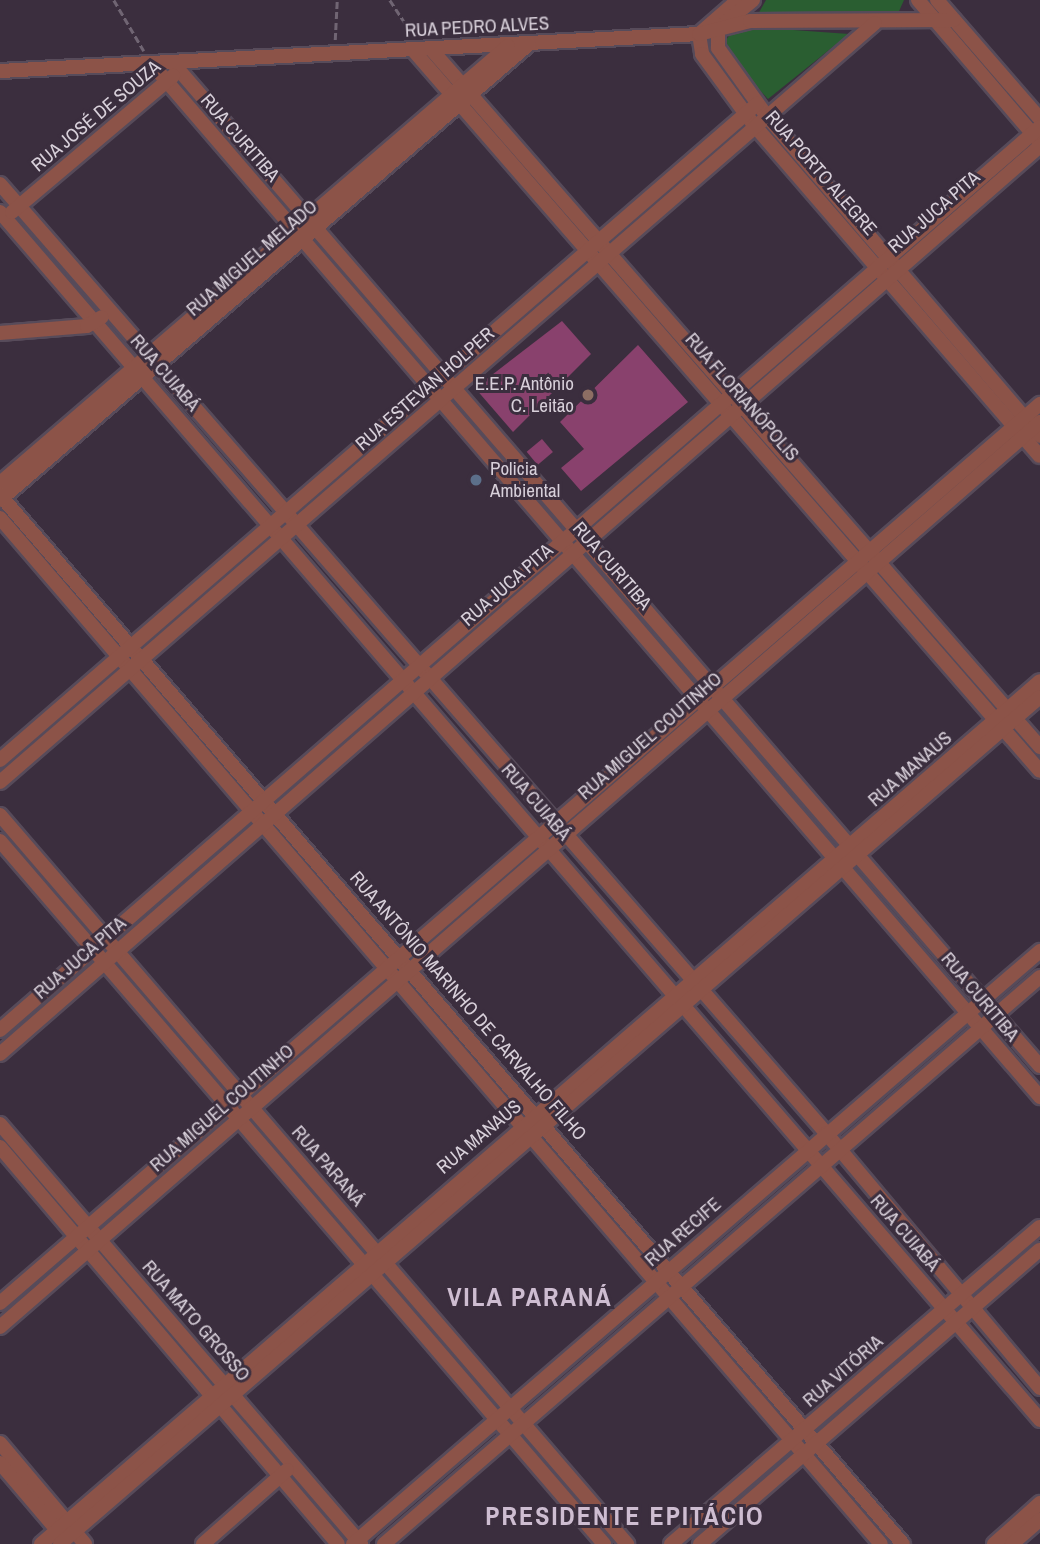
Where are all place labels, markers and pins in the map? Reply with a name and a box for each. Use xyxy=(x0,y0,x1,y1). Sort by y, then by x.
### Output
place label: E.E.P. Antônio C. Leitão xyxy=(474,373,574,417)
marker: E.E.P. Antônio C. Leitão xyxy=(580,387,596,403)
place label: Policia Ambiental xyxy=(490,458,560,502)
marker: Policia Ambiental xyxy=(468,472,484,488)

